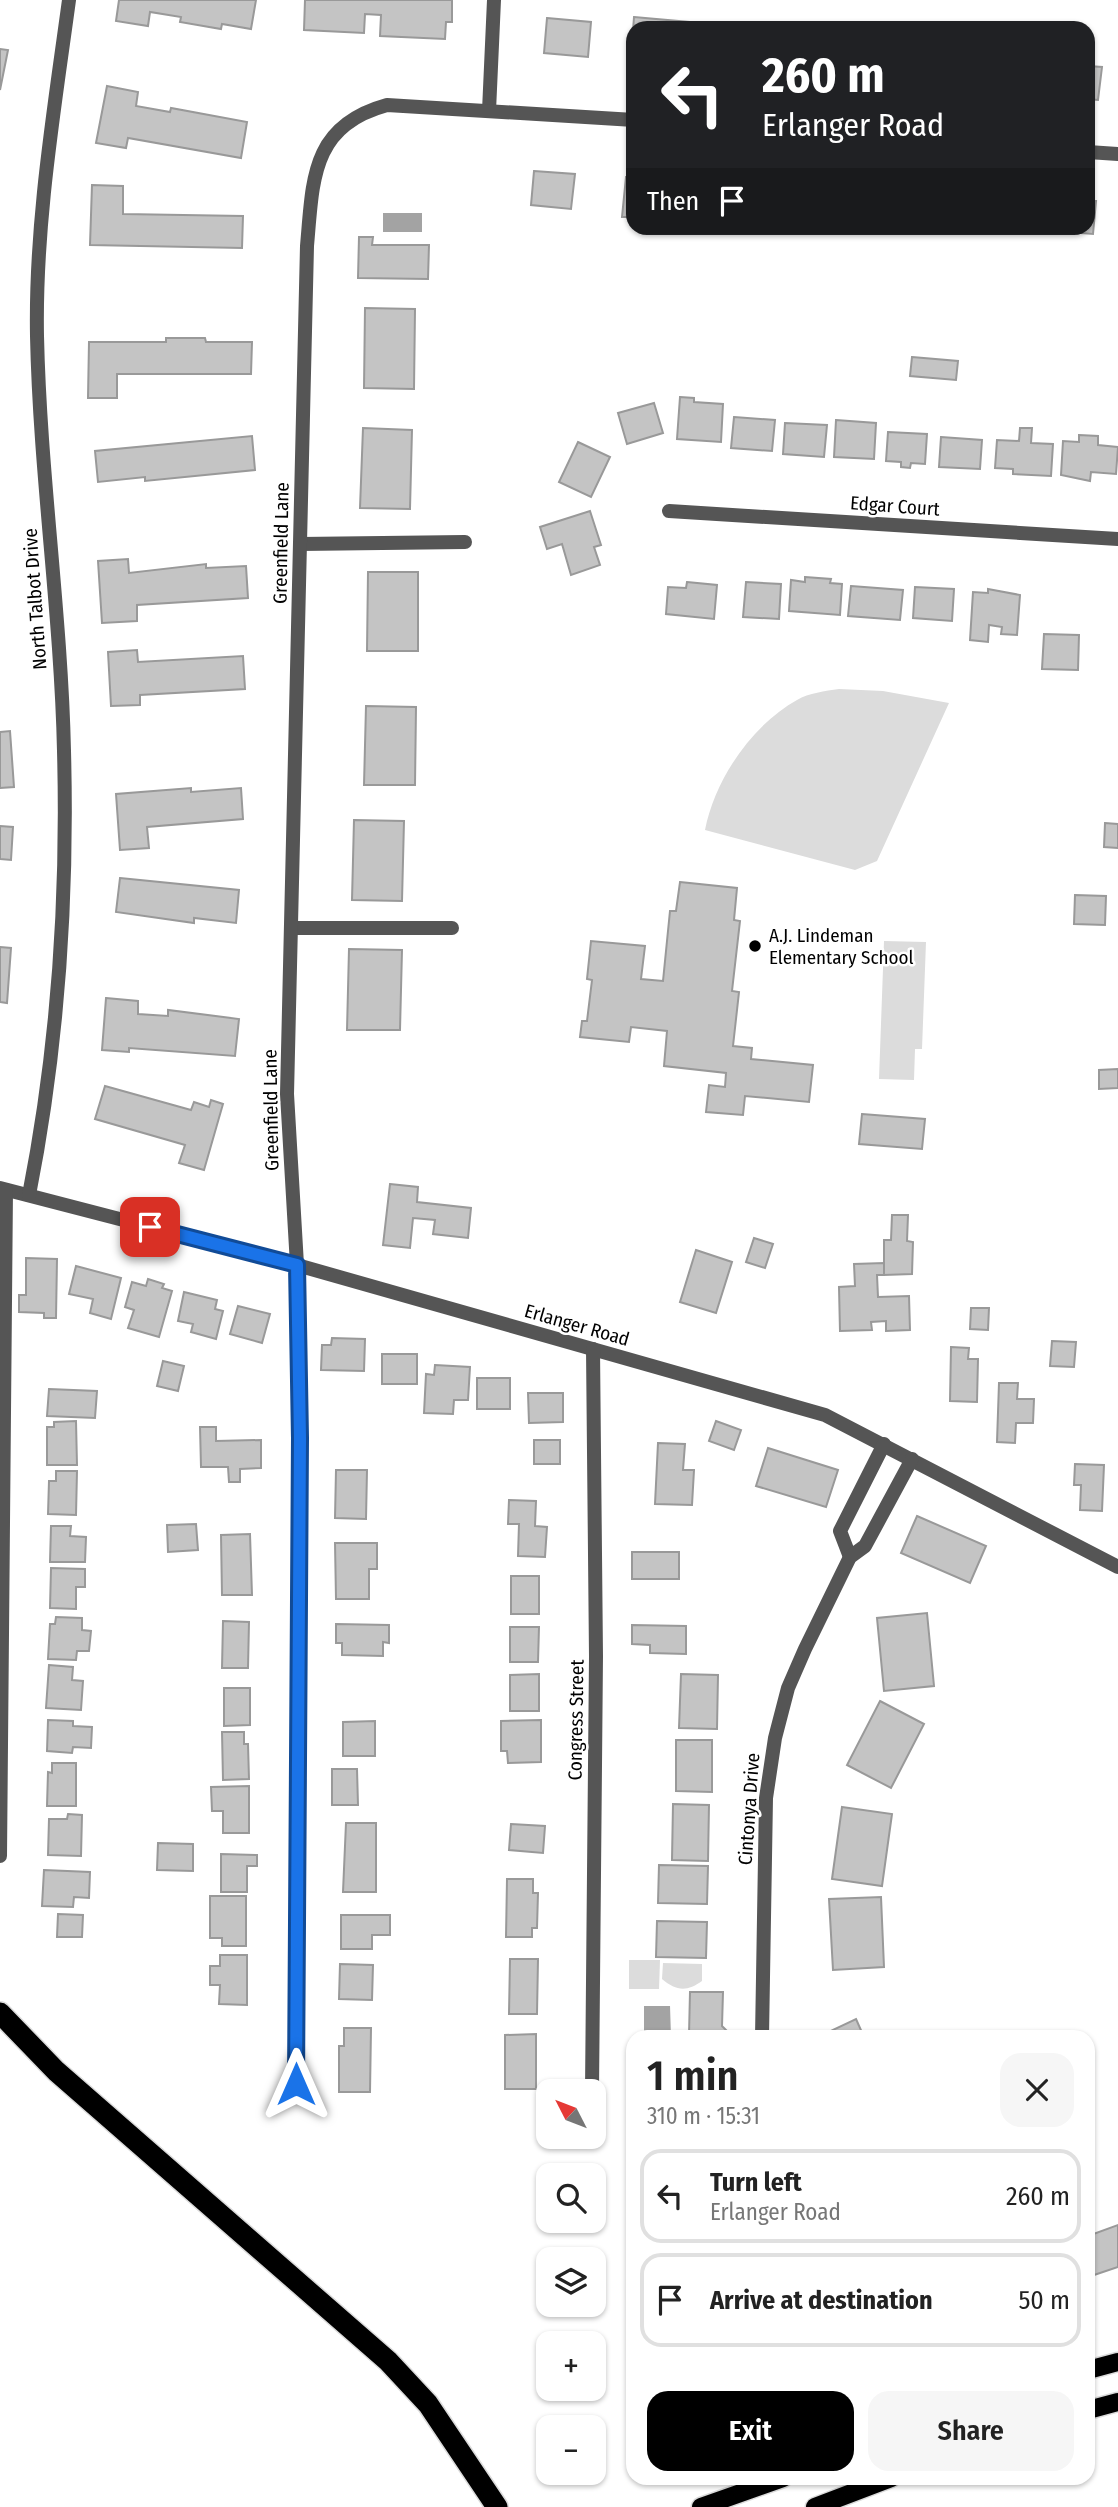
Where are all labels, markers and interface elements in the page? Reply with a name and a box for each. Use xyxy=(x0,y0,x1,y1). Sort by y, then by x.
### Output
text: 260 m xyxy=(762,46,885,105)
icon: left xyxy=(647,49,738,140)
text: Erlanger Road xyxy=(762,106,944,144)
icon: arrive xyxy=(713,182,751,220)
text: Then xyxy=(647,186,699,217)
street label: Greenfield Lane xyxy=(268,482,294,604)
street label: Edgar Court xyxy=(849,491,941,521)
street label: North Talbot Drive xyxy=(19,527,51,671)
place label: A.J. Lindeman Elementary School xyxy=(769,924,914,969)
marker: A.J. Lindeman Elementary School xyxy=(747,938,763,954)
street label: Greenfield Lane xyxy=(258,1049,284,1171)
pin xyxy=(120,1197,180,1257)
icon: arrive xyxy=(131,1208,169,1246)
street label: Erlanger Road xyxy=(522,1299,632,1351)
street label: Congress Street xyxy=(563,1659,589,1781)
street label: Cintonya Drive xyxy=(734,1752,764,1866)
position arrow xyxy=(259,2047,333,2121)
text: 1 min xyxy=(647,2051,738,2101)
button: close xyxy=(1000,2053,1074,2127)
north arrow xyxy=(536,2079,606,2149)
map controls xyxy=(536,2079,606,2485)
text: 310 m · 15:31 xyxy=(647,2102,760,2130)
button: search xyxy=(536,2163,606,2233)
text: Turn left xyxy=(710,2167,802,2198)
icon: left xyxy=(651,2177,689,2215)
text: 260 m xyxy=(1006,2181,1070,2212)
text: Erlanger Road xyxy=(710,2198,841,2226)
button: layers xyxy=(536,2247,606,2317)
icon: arrive xyxy=(651,2281,689,2319)
text: Arrive at destination xyxy=(710,2285,933,2316)
text: 50 m xyxy=(1018,2285,1070,2316)
button: + xyxy=(536,2331,606,2401)
button: Exit xyxy=(647,2391,854,2471)
button: Share xyxy=(868,2391,1074,2471)
button: − xyxy=(536,2415,606,2485)

